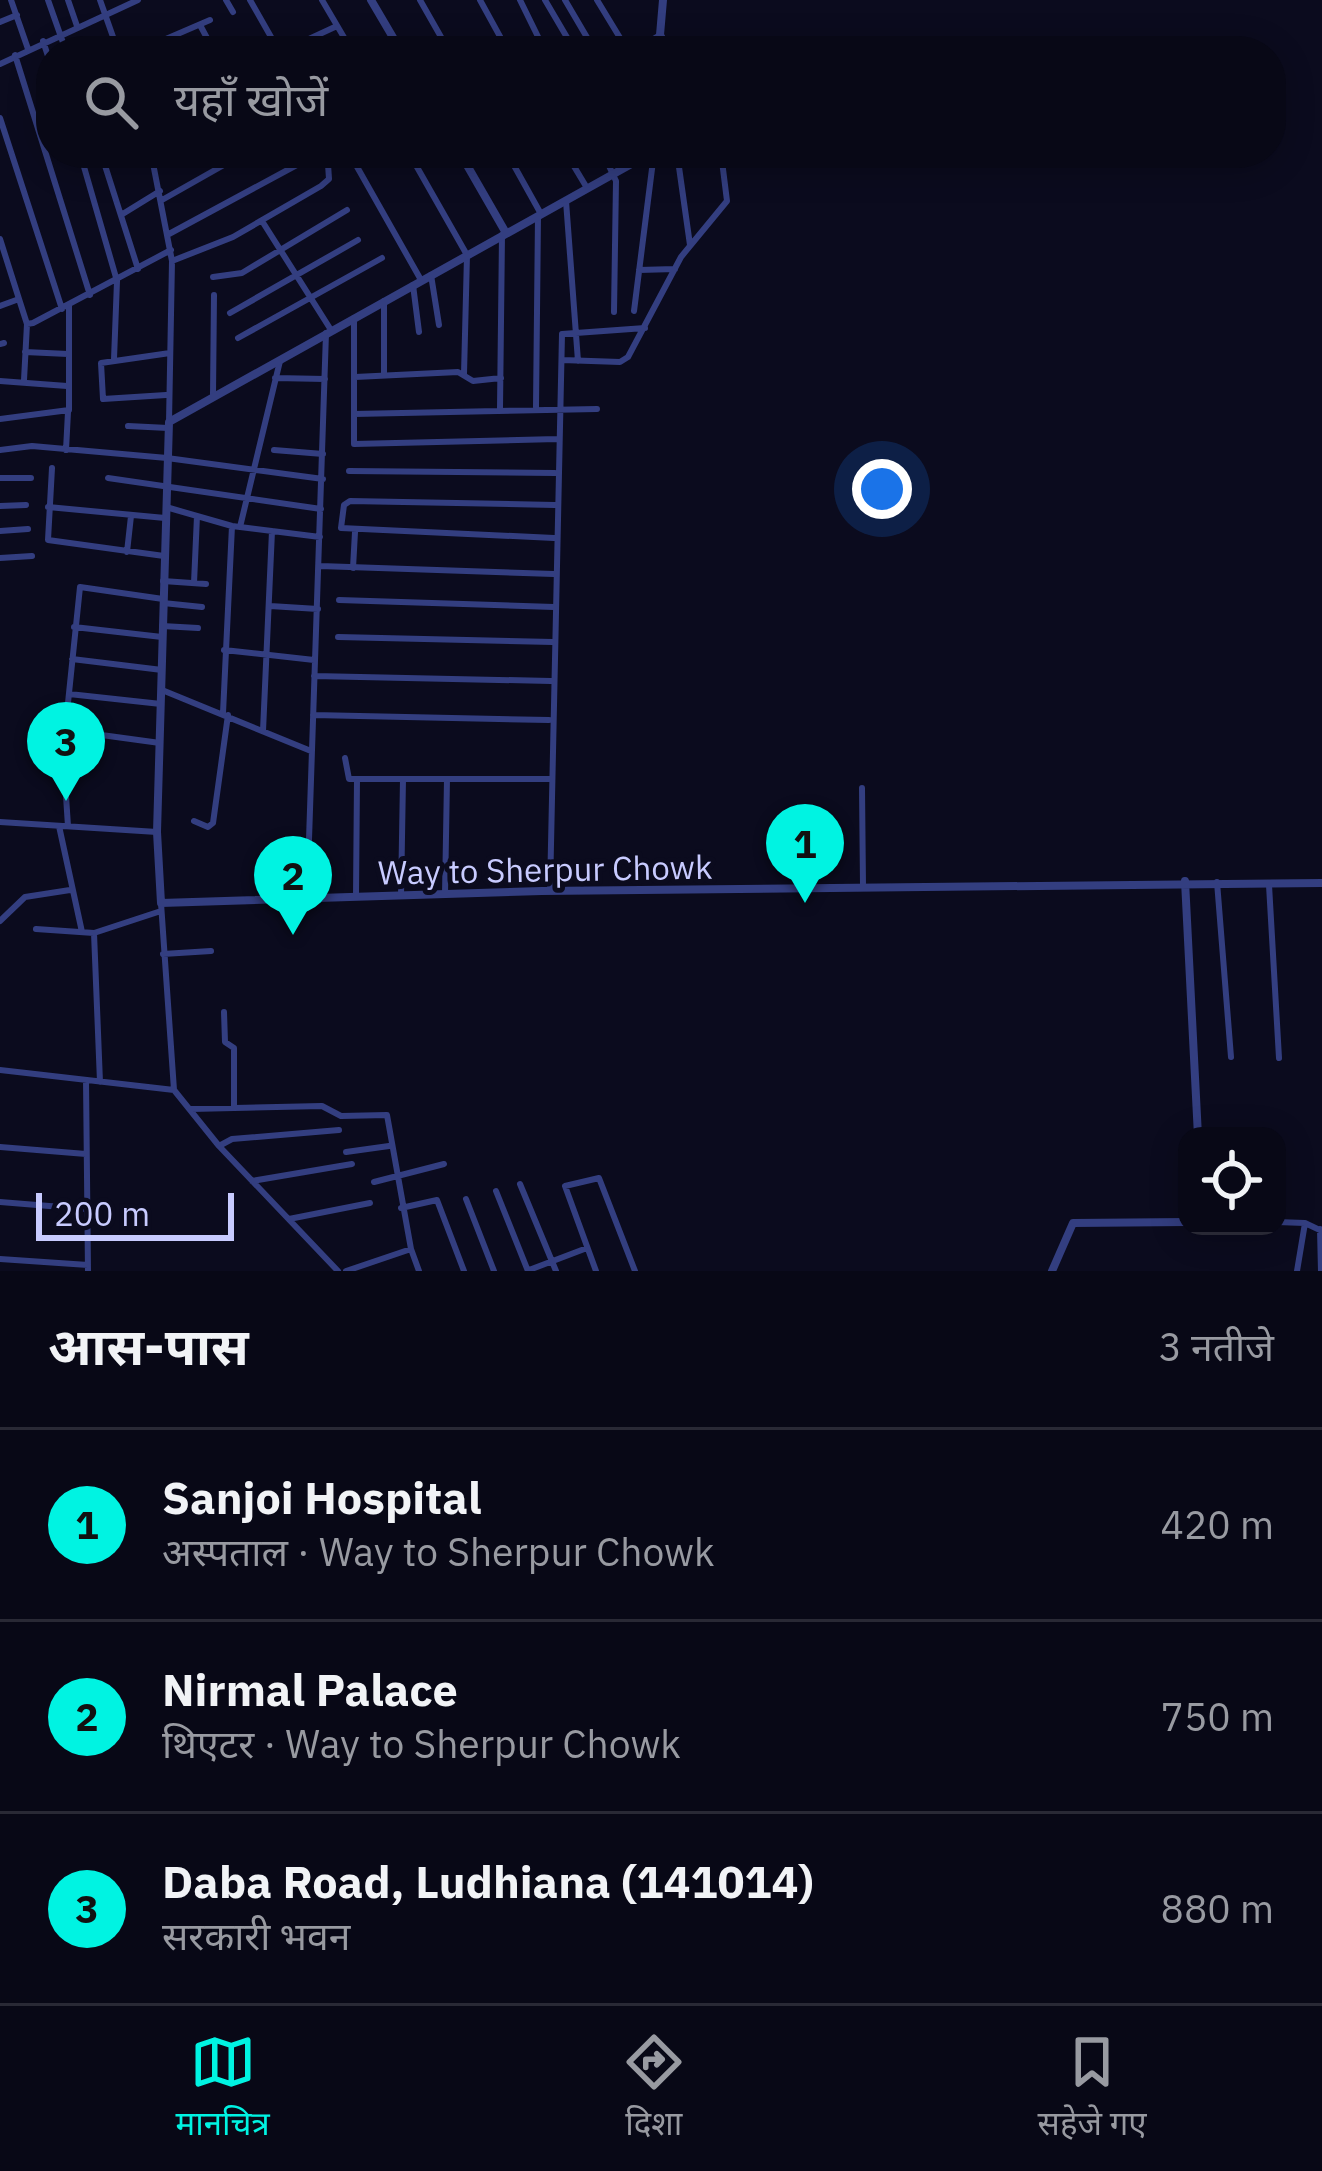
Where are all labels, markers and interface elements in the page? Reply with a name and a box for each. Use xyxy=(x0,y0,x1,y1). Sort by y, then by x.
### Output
search box xyxy=(36,36,1286,168)
icon: search xyxy=(78,69,144,135)
text: यहाँ खोजें xyxy=(174,70,328,128)
your location xyxy=(852,459,912,519)
pin: 3 xyxy=(27,702,105,801)
pin: 1 xyxy=(766,804,844,903)
pin: 2 xyxy=(254,836,332,935)
street label: Way to Sherpur Chowk xyxy=(377,845,713,893)
map controls xyxy=(1178,1127,1286,1235)
button: locate xyxy=(1178,1127,1286,1235)
scale bar xyxy=(36,1187,234,1240)
text: 200 m xyxy=(54,1192,150,1235)
text: आस-पास xyxy=(48,1313,249,1379)
text: 3 नतीजे xyxy=(1158,1321,1274,1372)
text: Sanjoi Hospital xyxy=(162,1468,482,1526)
text: 1 xyxy=(75,1499,99,1550)
text: 420 m xyxy=(1161,1499,1274,1550)
text: अस्पताल · Way to Sherpur Chowk xyxy=(162,1526,715,1577)
text: Nirmal Palace xyxy=(162,1660,458,1718)
text: 2 xyxy=(75,1691,99,1742)
text: 750 m xyxy=(1161,1691,1274,1742)
text: थिएटर · Way to Sherpur Chowk xyxy=(162,1718,681,1769)
text: Daba Road, Ludhiana (141014) xyxy=(162,1852,814,1910)
text: 3 xyxy=(75,1883,99,1934)
text: 880 m xyxy=(1161,1883,1274,1934)
text: सरकारी भवन xyxy=(162,1910,350,1961)
tab: मानचित्र xyxy=(175,2029,270,2148)
tab: दिशा xyxy=(621,2029,687,2148)
tab: सहेजे गए xyxy=(1038,2029,1147,2148)

